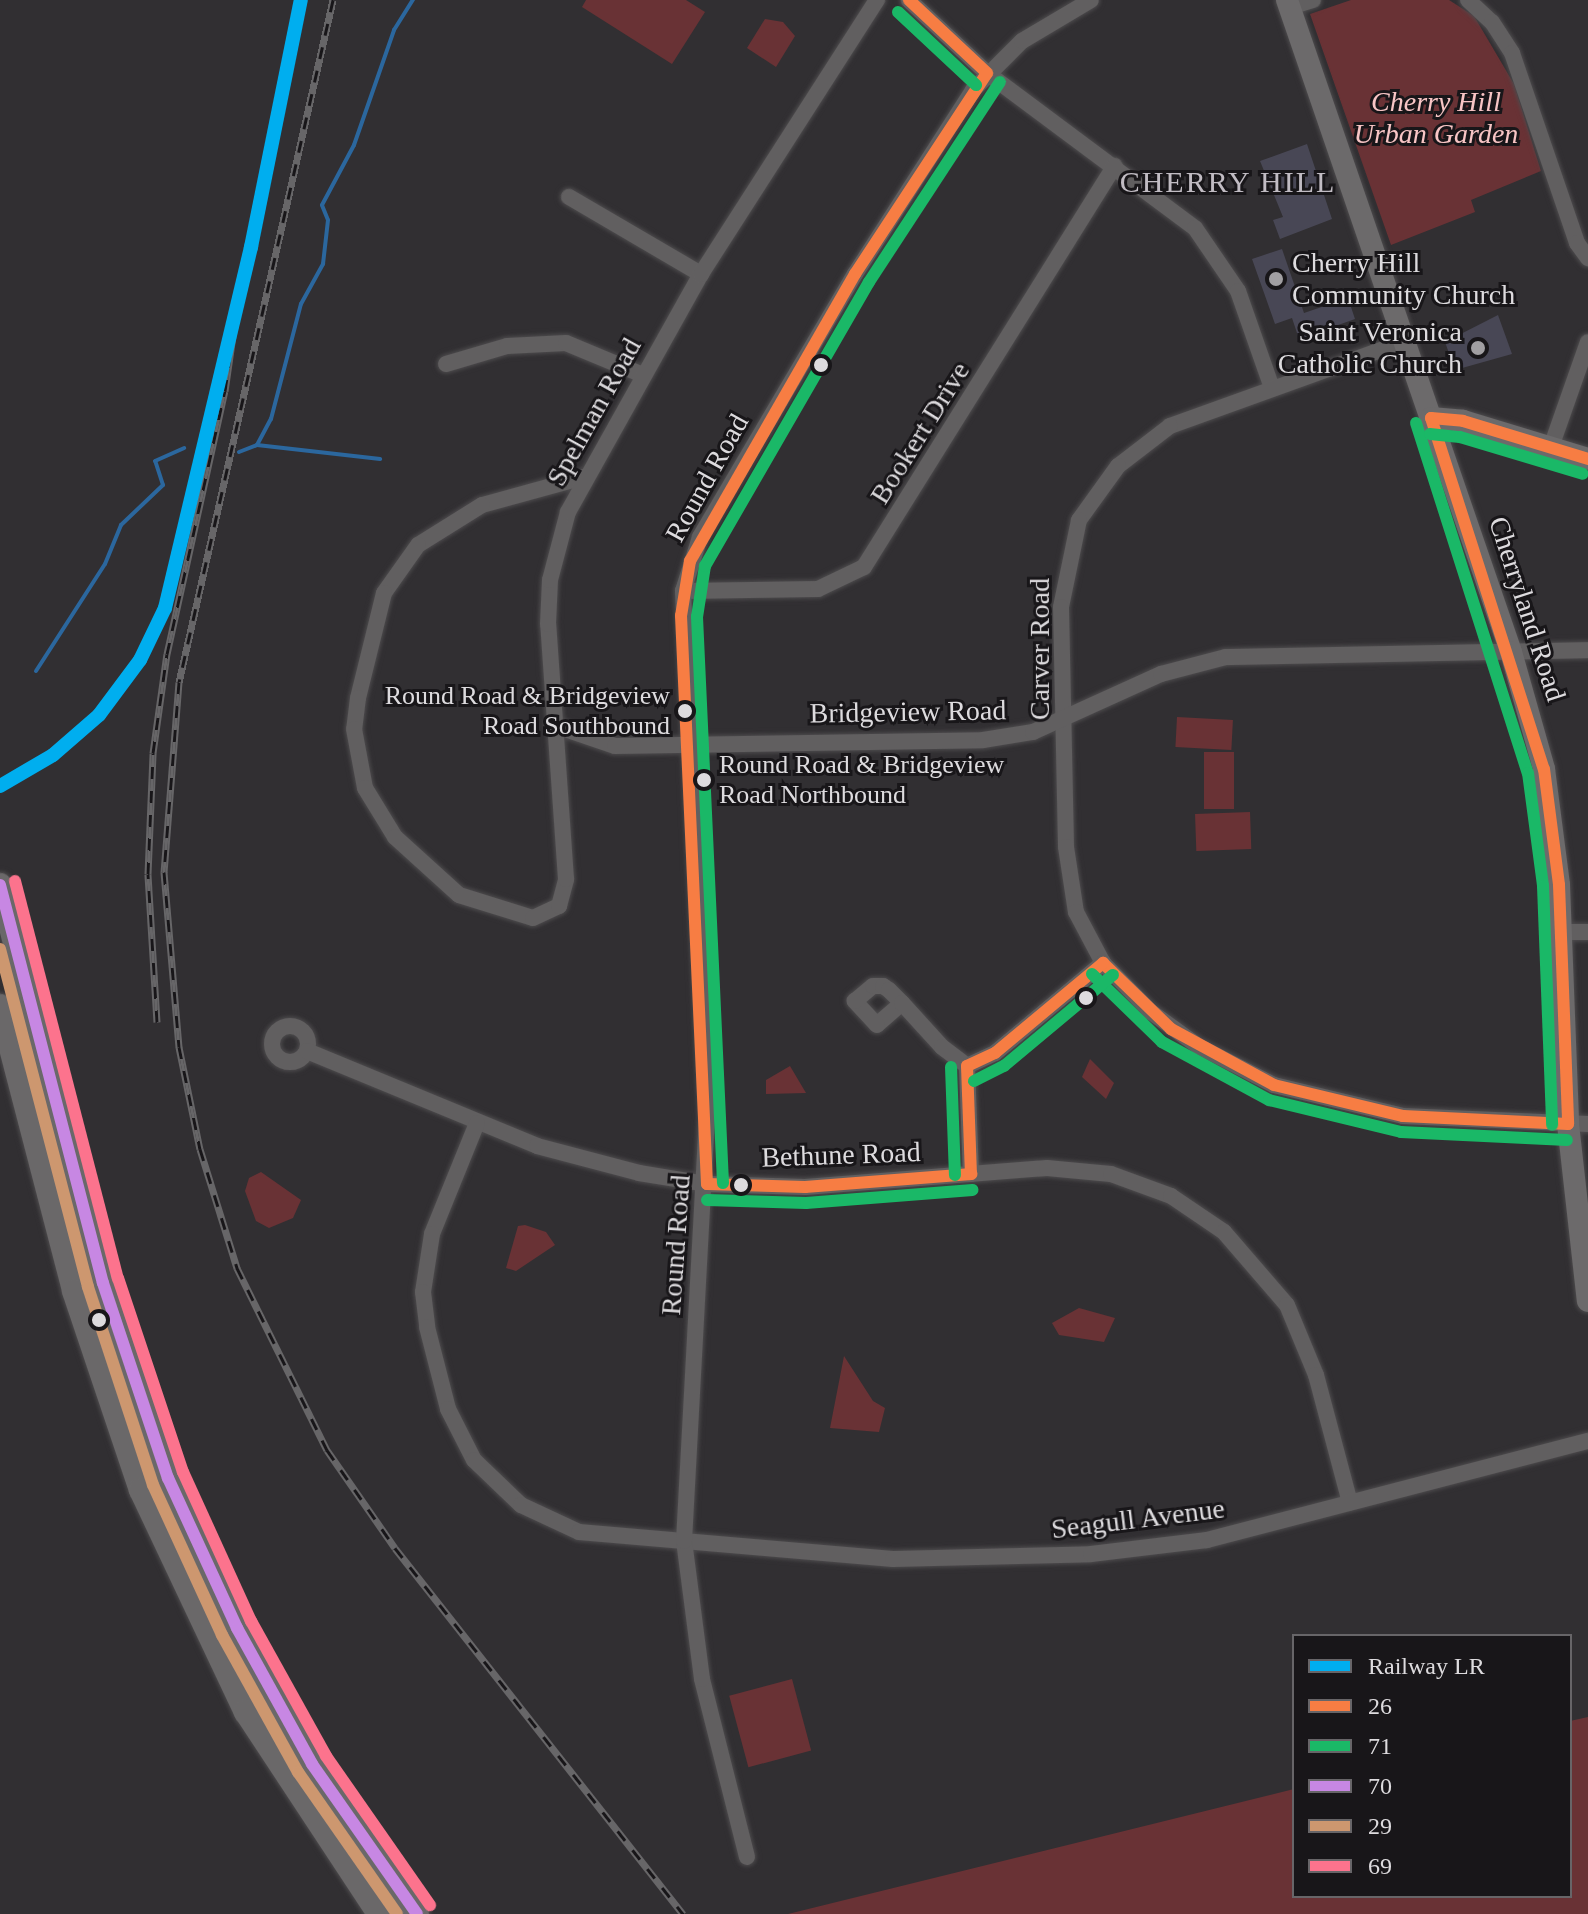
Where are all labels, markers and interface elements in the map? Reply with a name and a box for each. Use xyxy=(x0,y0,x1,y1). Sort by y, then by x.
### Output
park label: Cherry Hill Urban Garden xyxy=(1354,85,1518,151)
district label: CHERRY HILL xyxy=(1119,164,1337,200)
place label: Cherry Hill Community Church xyxy=(1292,246,1515,312)
marker: Cherry Hill Community Church xyxy=(1267,270,1285,288)
place label: Saint Veronica Catholic Church xyxy=(1278,315,1462,381)
street label: Spelman Road xyxy=(540,332,648,492)
marker: Saint Veronica Catholic Church xyxy=(1469,339,1487,357)
street label: Bookert Drive xyxy=(863,356,977,510)
unlabelled marker xyxy=(813,357,829,373)
street label: Round Road xyxy=(658,408,756,548)
street label: Cherryland Road xyxy=(1481,512,1573,706)
street label: Carver Road xyxy=(1023,578,1057,720)
place label: Round Road & Bridgeview Road Southbound xyxy=(385,680,670,742)
street label: Bridgeview Road xyxy=(809,693,1007,731)
marker: Round Road & Bridgeview Road Southbound xyxy=(677,703,693,719)
place label: Round Road & Bridgeview Road Northbound xyxy=(719,749,1004,810)
marker: Round Road & Bridgeview Road Northbound xyxy=(696,772,712,788)
unlabelled marker xyxy=(1078,990,1094,1006)
street label: Bethune Road xyxy=(761,1135,921,1175)
street label: Round Road xyxy=(654,1174,698,1316)
unlabelled marker xyxy=(733,1177,749,1193)
unlabelled marker xyxy=(91,1312,107,1328)
street label: Seagull Avenue xyxy=(1049,1492,1227,1546)
legend xyxy=(1292,1634,1572,1898)
text: Railway LR xyxy=(1368,1653,1485,1679)
text: 26 xyxy=(1368,1693,1392,1719)
text: 71 xyxy=(1368,1733,1392,1759)
text: 70 xyxy=(1368,1773,1392,1799)
text: 29 xyxy=(1368,1813,1392,1839)
text: 69 xyxy=(1368,1853,1392,1879)

